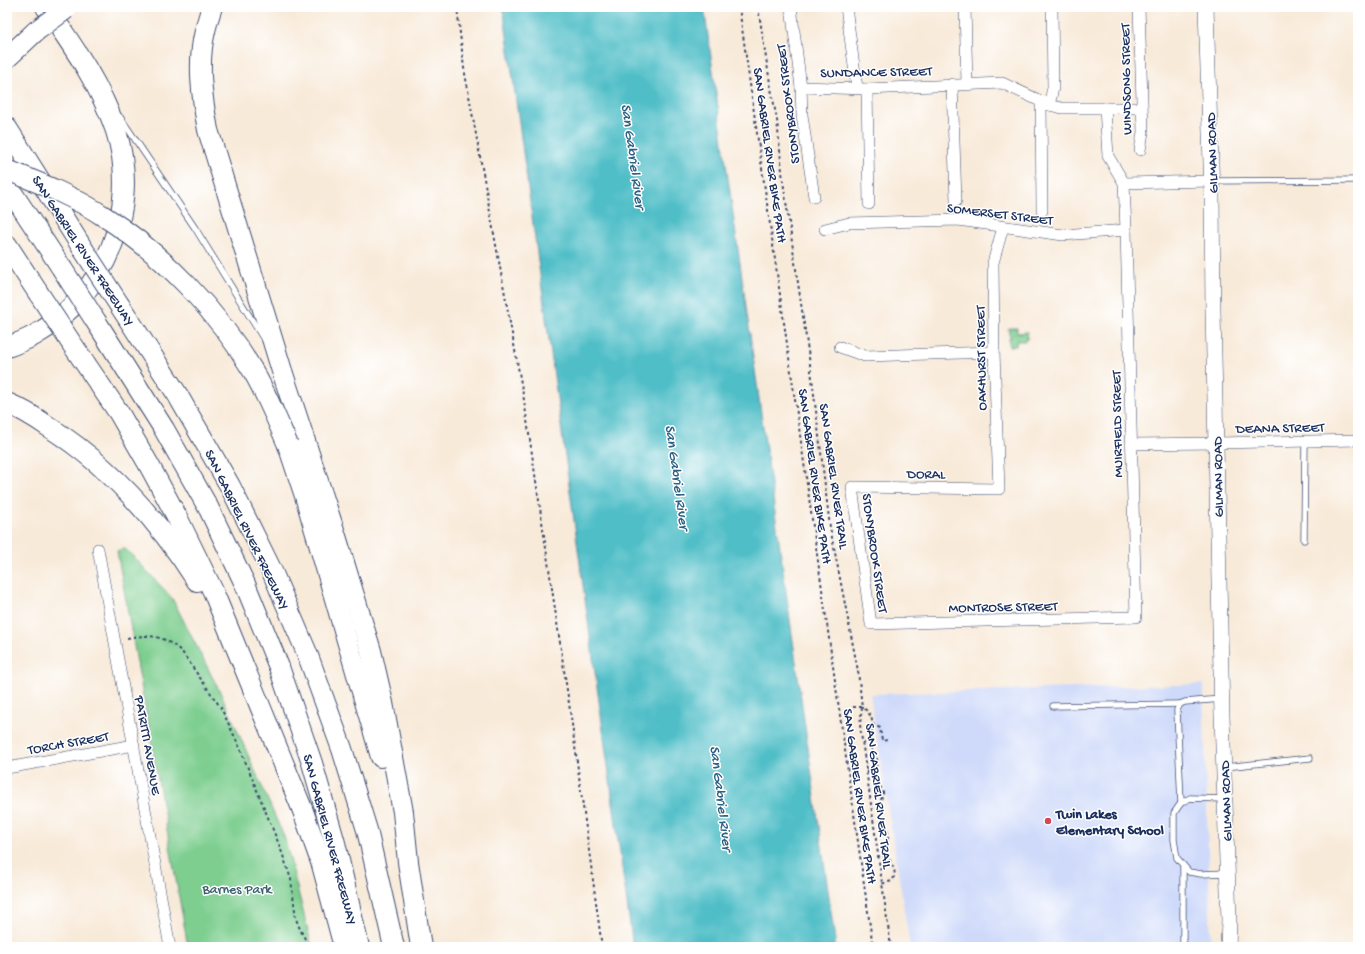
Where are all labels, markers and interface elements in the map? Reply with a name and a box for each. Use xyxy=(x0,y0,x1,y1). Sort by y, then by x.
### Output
street label: WINDSONG STREET xyxy=(1118,22,1137,135)
street label: STONYBROOK STREET xyxy=(774,42,805,164)
street label: SUNDANCE STREET xyxy=(820,64,933,83)
street label: SAN GABRIEL RIVER BIKE PATH xyxy=(748,67,789,245)
water label: San Gabriel River xyxy=(616,103,649,212)
street label: GILMAN ROAD xyxy=(1204,111,1223,194)
street label: SAN GABRIEL RIVER FREEWAY xyxy=(27,173,137,330)
street label: SOMERSET STREET xyxy=(946,201,1054,230)
street label: OAKHURST STREET xyxy=(973,305,992,411)
street label: MUIRFIELD STREET xyxy=(1109,370,1128,478)
street label: SAN GABRIEL RIVER BIKE PATH xyxy=(793,388,834,566)
street label: SAN GABRIEL RIVER TRAIL xyxy=(814,403,851,551)
street label: DEANA STREET xyxy=(1234,420,1325,439)
water label: San Gabriel River xyxy=(660,424,693,533)
street label: GILMAN ROAD xyxy=(1210,435,1229,518)
street label: SAN GABRIEL RIVER FREEWAY xyxy=(200,447,292,613)
street label: DORAL xyxy=(906,467,946,484)
street label: STONYBROOK STREET xyxy=(857,493,890,615)
street label: MONTROSE STREET xyxy=(948,599,1058,618)
street label: PATRITTI AVENUE xyxy=(129,694,164,798)
street label: SAN GABRIEL RIVER BIKE PATH xyxy=(838,708,879,886)
street label: SAN GABRIEL RIVER TRAIL xyxy=(860,722,895,871)
street label: TORCH STREET xyxy=(26,729,111,760)
water label: San Gabriel River xyxy=(705,745,736,854)
street label: SAN GABRIEL RIVER FREEWAY xyxy=(298,753,360,927)
street label: GILMAN ROAD xyxy=(1218,759,1237,842)
place label: Twin Lakes Elementary School xyxy=(1055,807,1164,840)
marker: Twin Lakes Elementary School xyxy=(1043,816,1053,826)
park label: Barnes Park xyxy=(202,882,273,899)

